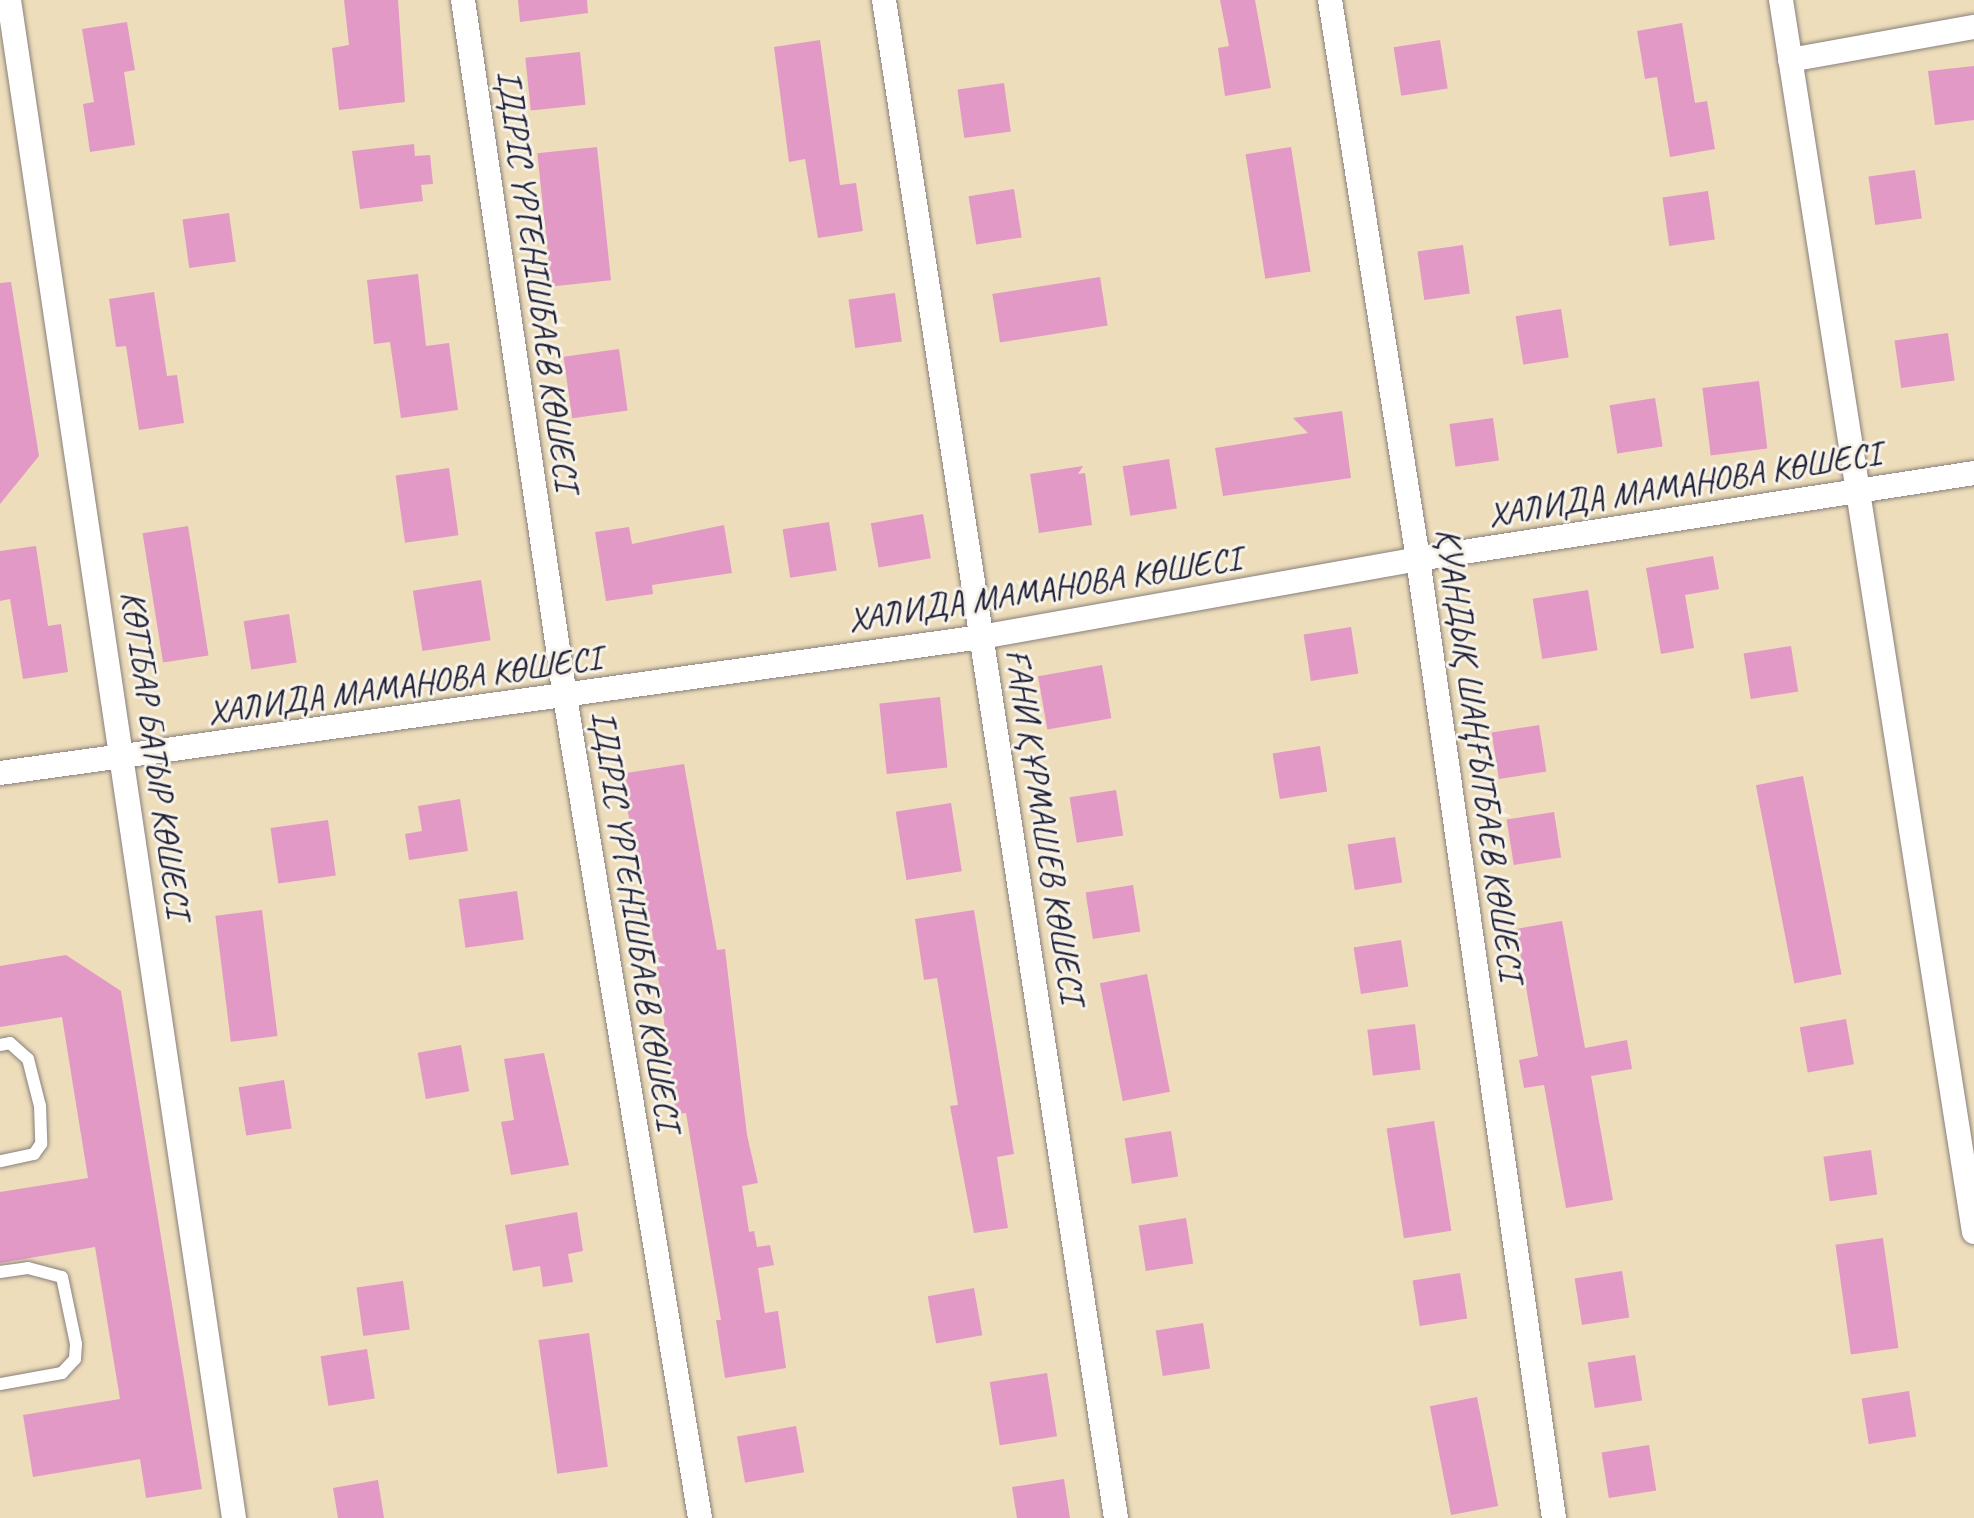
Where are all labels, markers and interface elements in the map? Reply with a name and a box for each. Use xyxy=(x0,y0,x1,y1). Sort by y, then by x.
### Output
street label: ІДІРІС ҮРГЕНІШБАЕВ КӨШЕСІ xyxy=(488,68,588,492)
street label: ХАЛИДА МАМАНОВА КӨШЕСІ xyxy=(1485,433,1883,535)
street label: ҚУАНДЫҚ ШАҢҒЫТБАЕВ КӨШЕСІ xyxy=(1428,525,1532,983)
street label: ХАЛИДА МАМАНОВА КӨШЕСІ xyxy=(845,538,1243,640)
street label: КӨТІБАР БАТЫР КӨШЕСІ xyxy=(113,588,199,920)
street label: ХАЛИДА МАМАНОВА КӨШЕСІ xyxy=(205,637,603,733)
street label: ҒАНИ ҚҰРМАШЕВ КӨШЕСІ xyxy=(997,645,1093,1005)
street label: ІДІРІС ҮРГЕНІШБАЕВ КӨШЕСІ xyxy=(583,708,689,1132)

